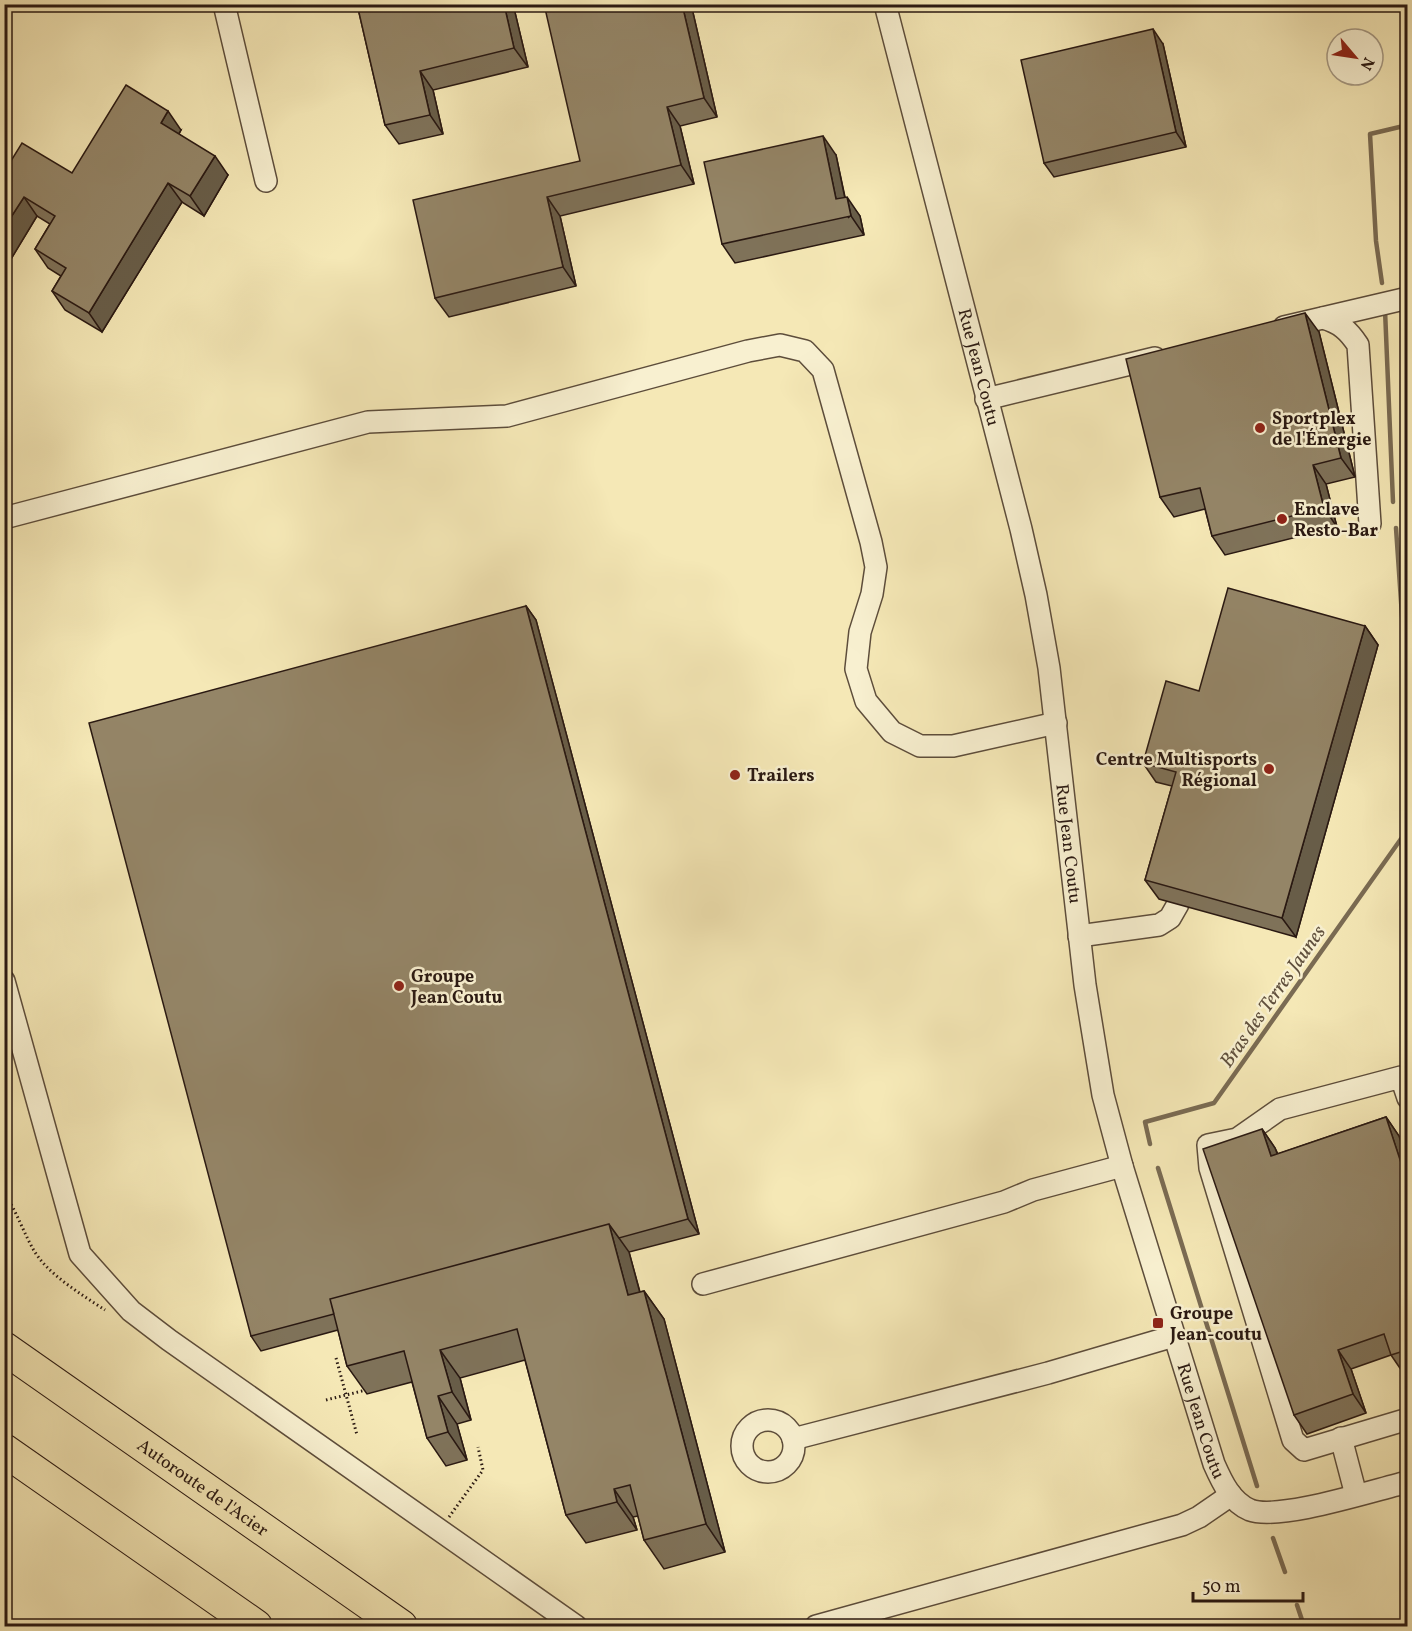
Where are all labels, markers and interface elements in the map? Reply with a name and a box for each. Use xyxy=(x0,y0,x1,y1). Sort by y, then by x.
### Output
north arrow xyxy=(1325,27,1385,87)
text: N xyxy=(1354,53,1379,74)
street label: Rue Jean Coutu xyxy=(950,306,1005,429)
place label: Sportplex de l'Énergie xyxy=(1272,407,1371,453)
marker: Sportplex de l'Énergie xyxy=(1253,421,1267,435)
place label: Enclave Resto-Bar xyxy=(1294,498,1379,544)
marker: Enclave Resto-Bar xyxy=(1275,512,1289,526)
place label: Centre Multisports Régional xyxy=(1096,748,1257,794)
marker: Centre Multisports Régional xyxy=(1262,762,1276,776)
place label: Trailers xyxy=(747,764,815,789)
marker: Trailers xyxy=(728,768,742,782)
street label: Rue Jean Coutu xyxy=(1048,783,1087,905)
water label: Bras des Terres Jaunes xyxy=(1214,920,1334,1074)
place label: Groupe Jean Coutu xyxy=(410,965,503,1011)
marker: Groupe Jean Coutu xyxy=(392,979,406,993)
place label: Groupe Jean-coutu xyxy=(1169,1302,1262,1348)
marker: Groupe Jean-coutu xyxy=(1151,1316,1165,1330)
street label: Rue Jean Coutu xyxy=(1170,1360,1230,1484)
street label: Autoroute de l'Acier xyxy=(131,1434,273,1544)
scale bar xyxy=(1193,1565,1302,1603)
text: 50 m xyxy=(1202,1575,1241,1600)

